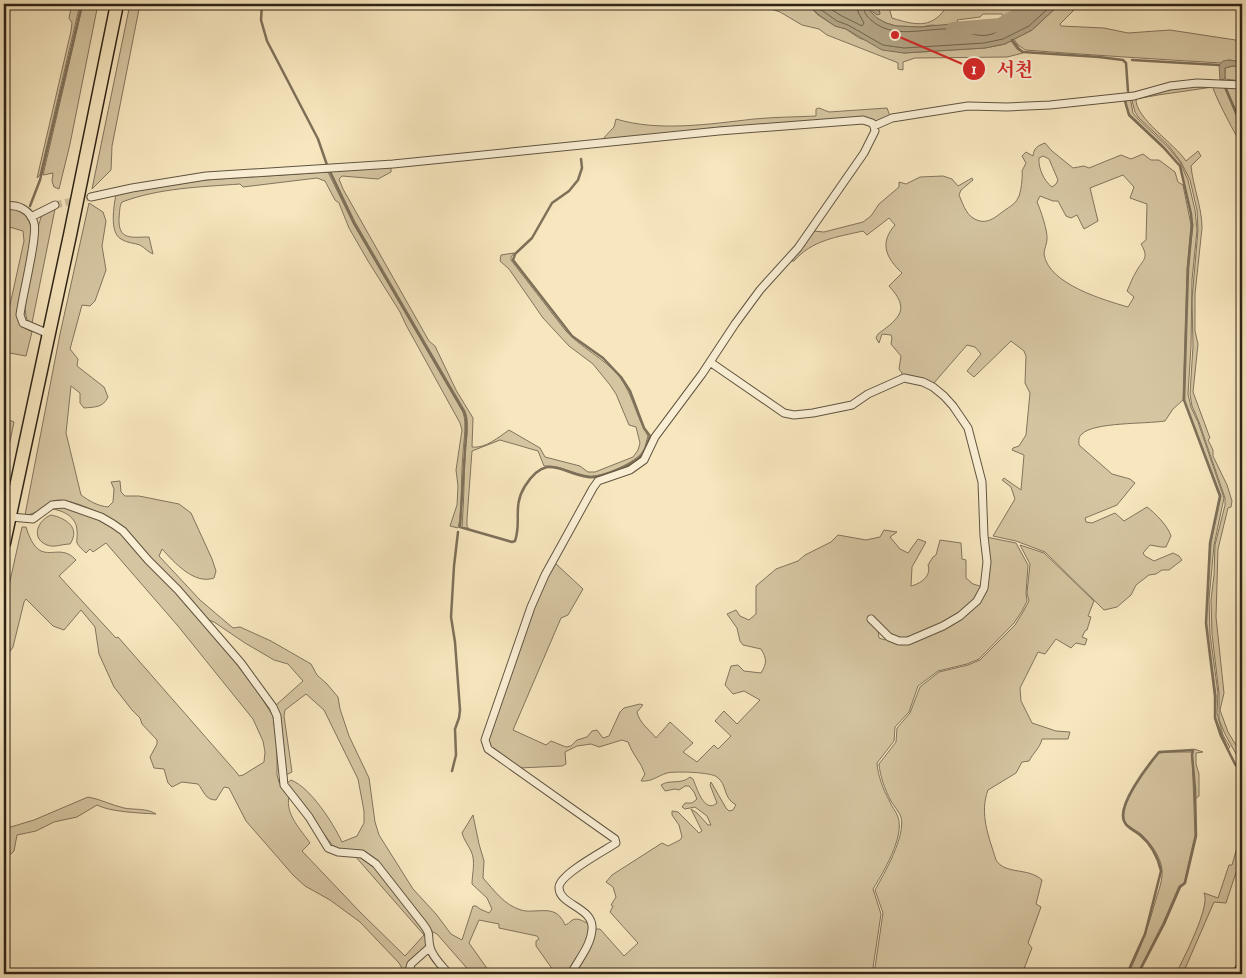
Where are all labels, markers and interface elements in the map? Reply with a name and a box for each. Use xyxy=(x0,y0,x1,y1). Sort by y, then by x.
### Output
callout: 서천 xyxy=(962,52,1044,86)
text: 서천 xyxy=(997,58,1033,82)
text: 1 xyxy=(971,60,977,79)

